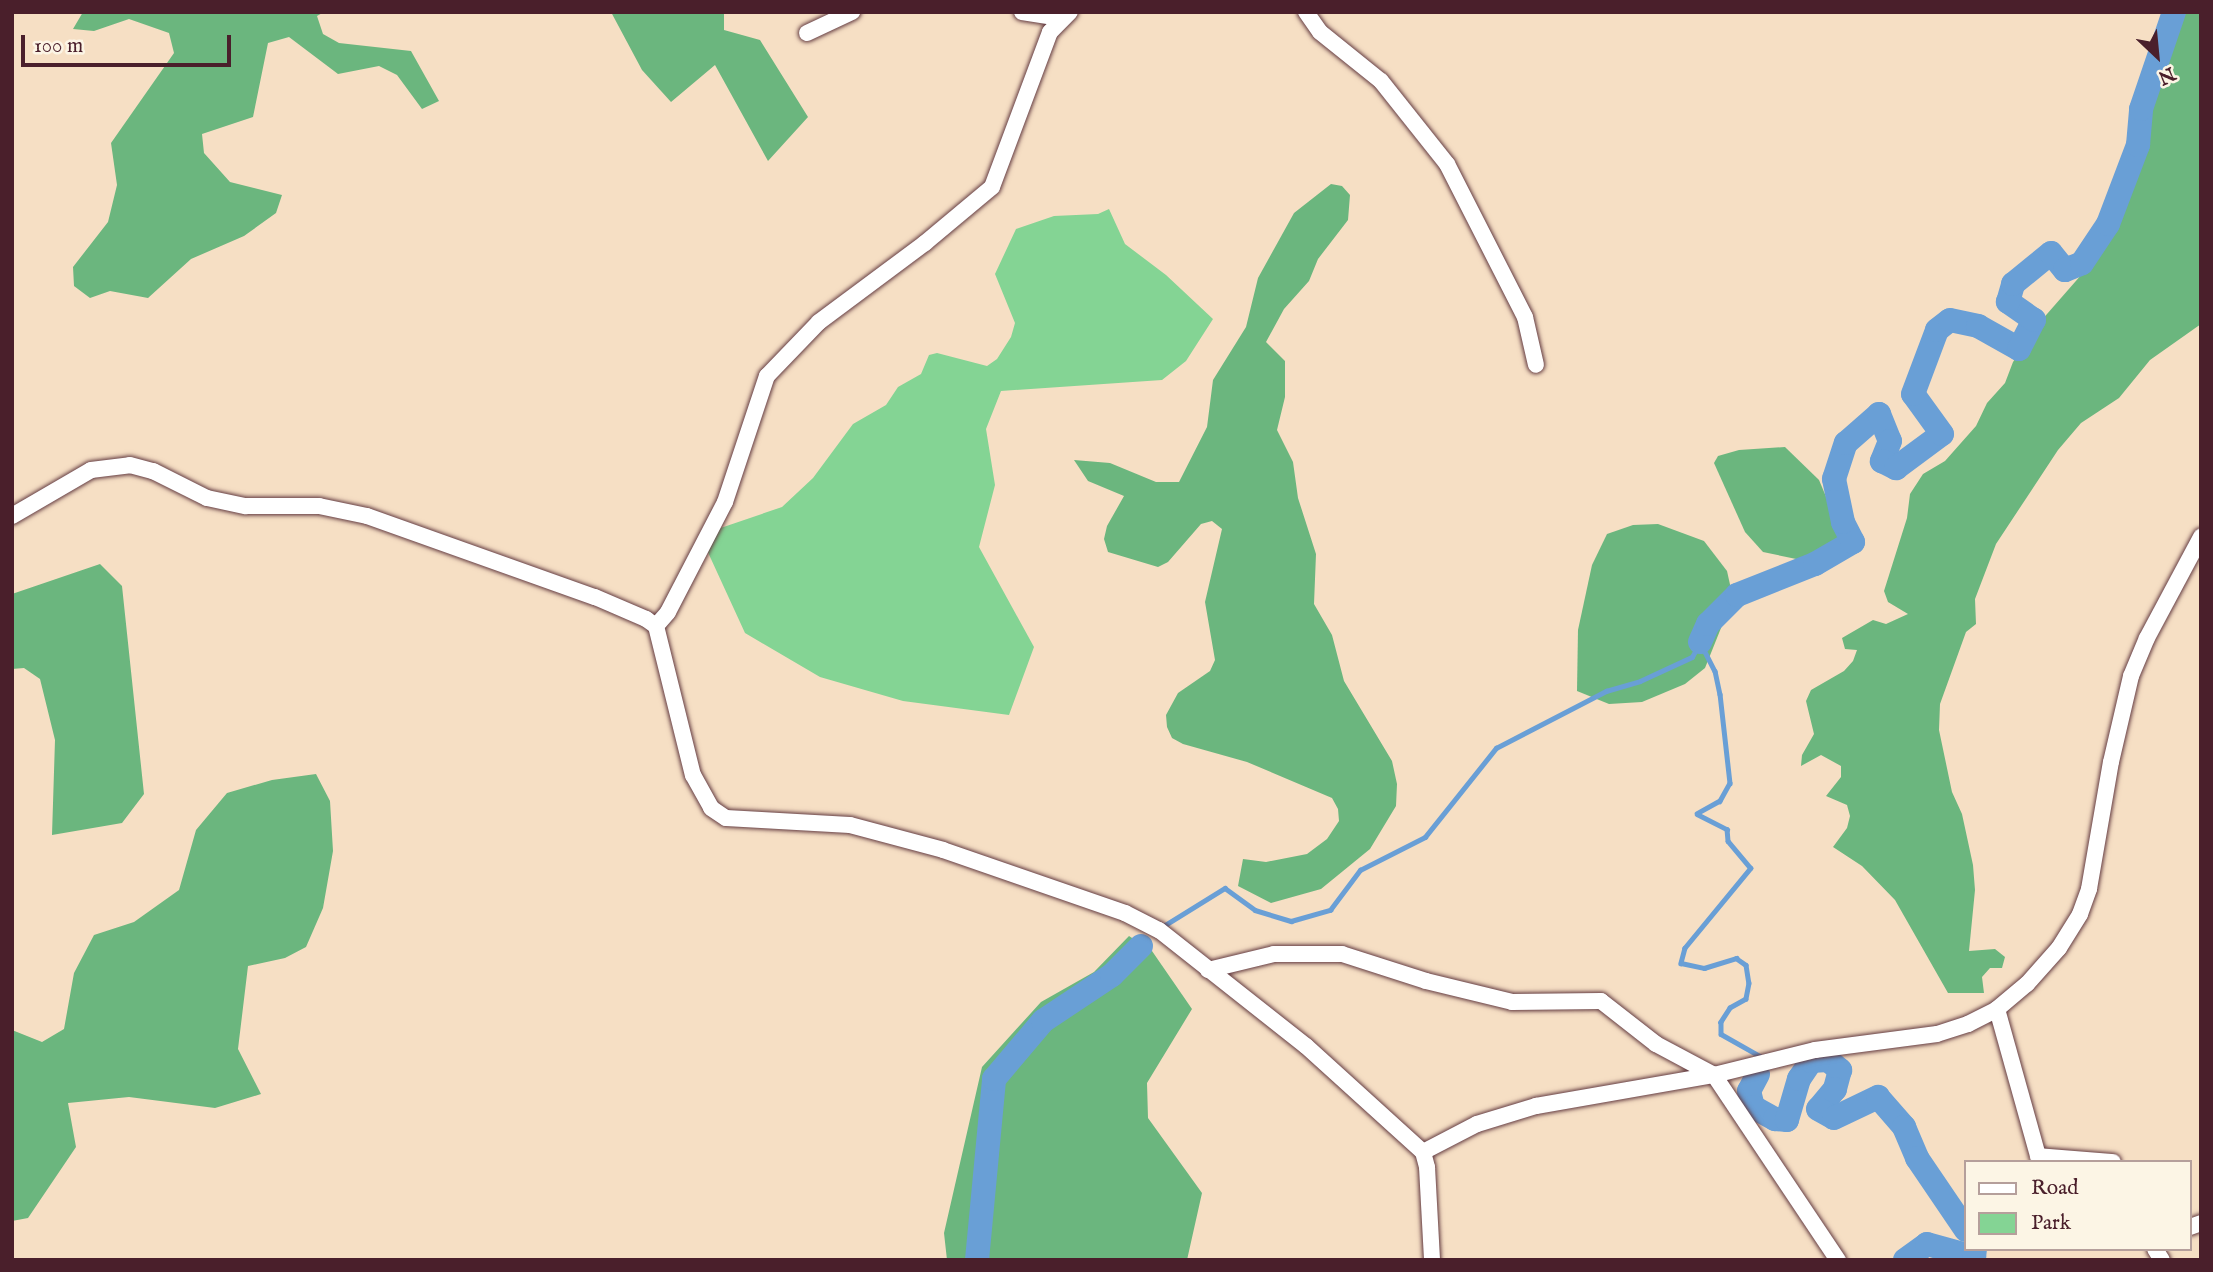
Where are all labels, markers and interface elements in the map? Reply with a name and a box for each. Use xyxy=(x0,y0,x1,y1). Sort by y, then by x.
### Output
scale bar xyxy=(24,21,234,65)
north arrow xyxy=(2122,21,2192,91)
text: 100 m xyxy=(34,33,83,60)
text: N xyxy=(2154,60,2179,89)
legend xyxy=(1965,1160,2192,1251)
text: Road xyxy=(2031,1175,2078,1202)
text: Park xyxy=(2031,1210,2071,1237)

